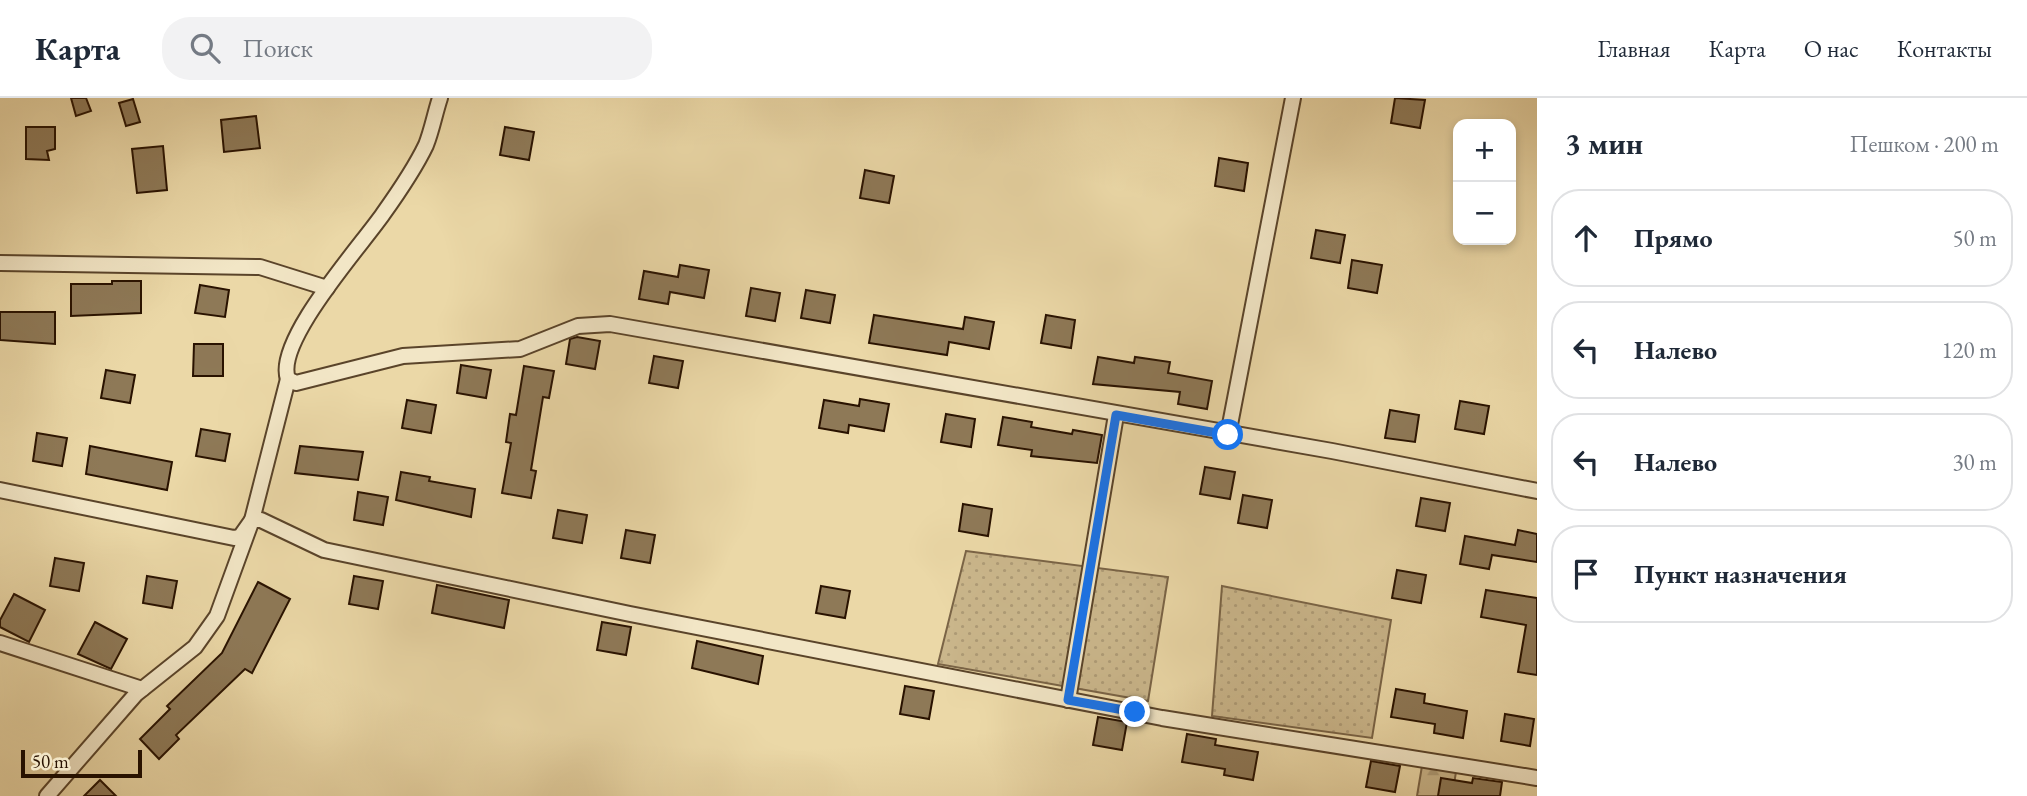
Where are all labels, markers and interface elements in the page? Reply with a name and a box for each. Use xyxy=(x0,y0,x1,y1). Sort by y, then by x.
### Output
search box xyxy=(162,17,652,80)
text: Карта xyxy=(35,27,120,70)
icon: search xyxy=(186,29,224,67)
text: Поиск xyxy=(242,31,313,65)
text: Главная xyxy=(1597,33,1671,64)
text: Карта xyxy=(1709,33,1766,64)
text: О нас xyxy=(1804,33,1859,64)
text: Контакты xyxy=(1897,33,1992,64)
map controls xyxy=(1453,119,1516,245)
button: + xyxy=(1453,119,1516,182)
text: 3 мин xyxy=(1565,124,1643,163)
text: Пешком · 200 m xyxy=(1850,129,1999,159)
button: − xyxy=(1453,182,1516,245)
icon: ahead xyxy=(1567,219,1605,257)
text: Прямо xyxy=(1634,221,1713,255)
text: 50 m xyxy=(1952,223,1997,253)
icon: left xyxy=(1567,331,1605,369)
text: Налево xyxy=(1634,333,1717,367)
text: 120 m xyxy=(1941,335,1997,365)
route start xyxy=(1212,419,1243,450)
icon: left xyxy=(1567,443,1605,481)
text: Налево xyxy=(1634,445,1717,479)
text: 30 m xyxy=(1952,447,1997,477)
icon: arrive xyxy=(1567,555,1605,593)
text: Пункт назначения xyxy=(1634,557,1847,591)
route end xyxy=(1119,696,1150,727)
scale bar xyxy=(21,747,142,779)
text: 50 m xyxy=(32,749,69,774)

